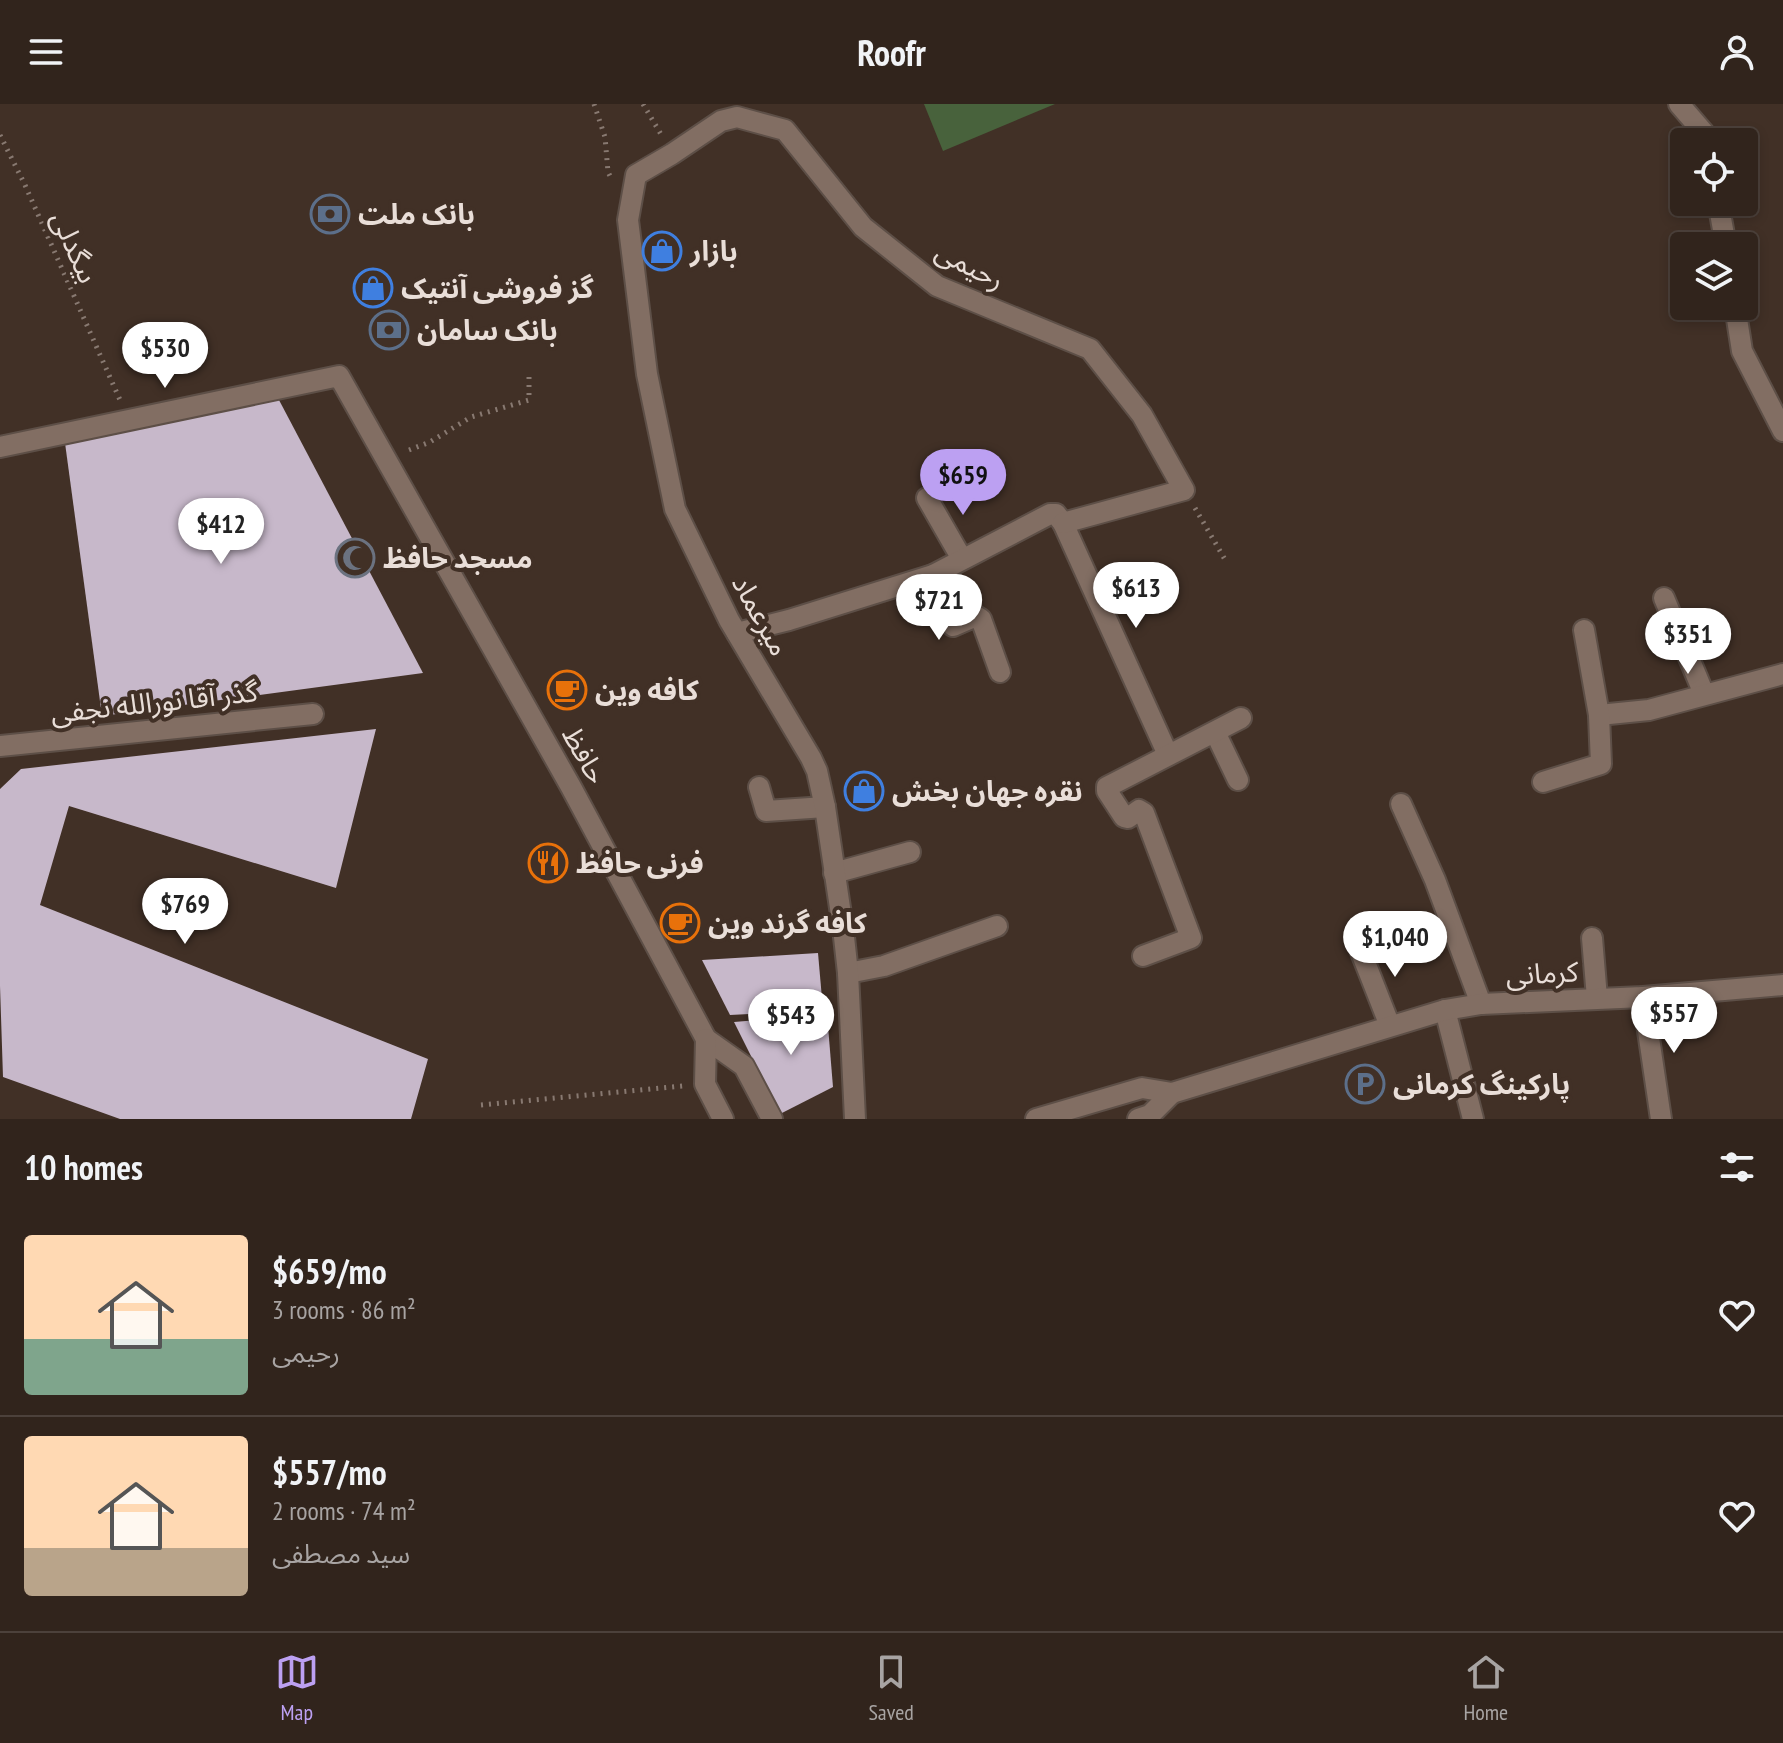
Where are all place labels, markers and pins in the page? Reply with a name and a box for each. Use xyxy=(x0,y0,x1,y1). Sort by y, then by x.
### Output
bank icon: بانک ملت xyxy=(309,193,351,235)
place label: بانک ملت xyxy=(358,195,475,232)
shop icon: بازار xyxy=(641,230,683,272)
place label: بازار xyxy=(689,232,738,269)
shop icon: گز فروشی آنتیک xyxy=(352,267,394,309)
place label: گز فروشی آنتیک xyxy=(401,269,594,306)
bank icon: بانک سامان xyxy=(368,309,410,351)
place label: بانک سامان xyxy=(417,311,558,348)
pin: $530 xyxy=(118,322,212,390)
pin: $659 xyxy=(916,449,1010,517)
pin: $412 xyxy=(174,498,268,566)
mosque icon: مسجد حافظ xyxy=(334,537,376,579)
place label: مسجد حافظ xyxy=(383,539,533,576)
pin: $613 xyxy=(1089,562,1183,630)
pin: $721 xyxy=(892,574,986,642)
pin: $351 xyxy=(1641,608,1735,676)
cafe icon: کافه وین xyxy=(546,669,588,711)
place label: کافه وین xyxy=(595,671,699,708)
shop icon: نقره جهان بخش xyxy=(843,770,885,812)
place label: نقره جهان بخش xyxy=(892,772,1083,809)
restaurant icon: فرنی حافظ xyxy=(527,842,569,884)
place label: فرنی حافظ xyxy=(576,844,704,881)
pin: $769 xyxy=(138,878,232,946)
cafe icon: کافه گرند وین xyxy=(659,902,701,944)
place label: کافه گرند وین xyxy=(708,904,867,941)
pin: $1,040 xyxy=(1330,911,1460,979)
pin: $557 xyxy=(1627,987,1721,1055)
pin: $543 xyxy=(744,989,838,1057)
parking icon: پارکینگ کرمانی xyxy=(1344,1063,1386,1105)
place label: پارکینگ کرمانی xyxy=(1393,1065,1570,1103)

